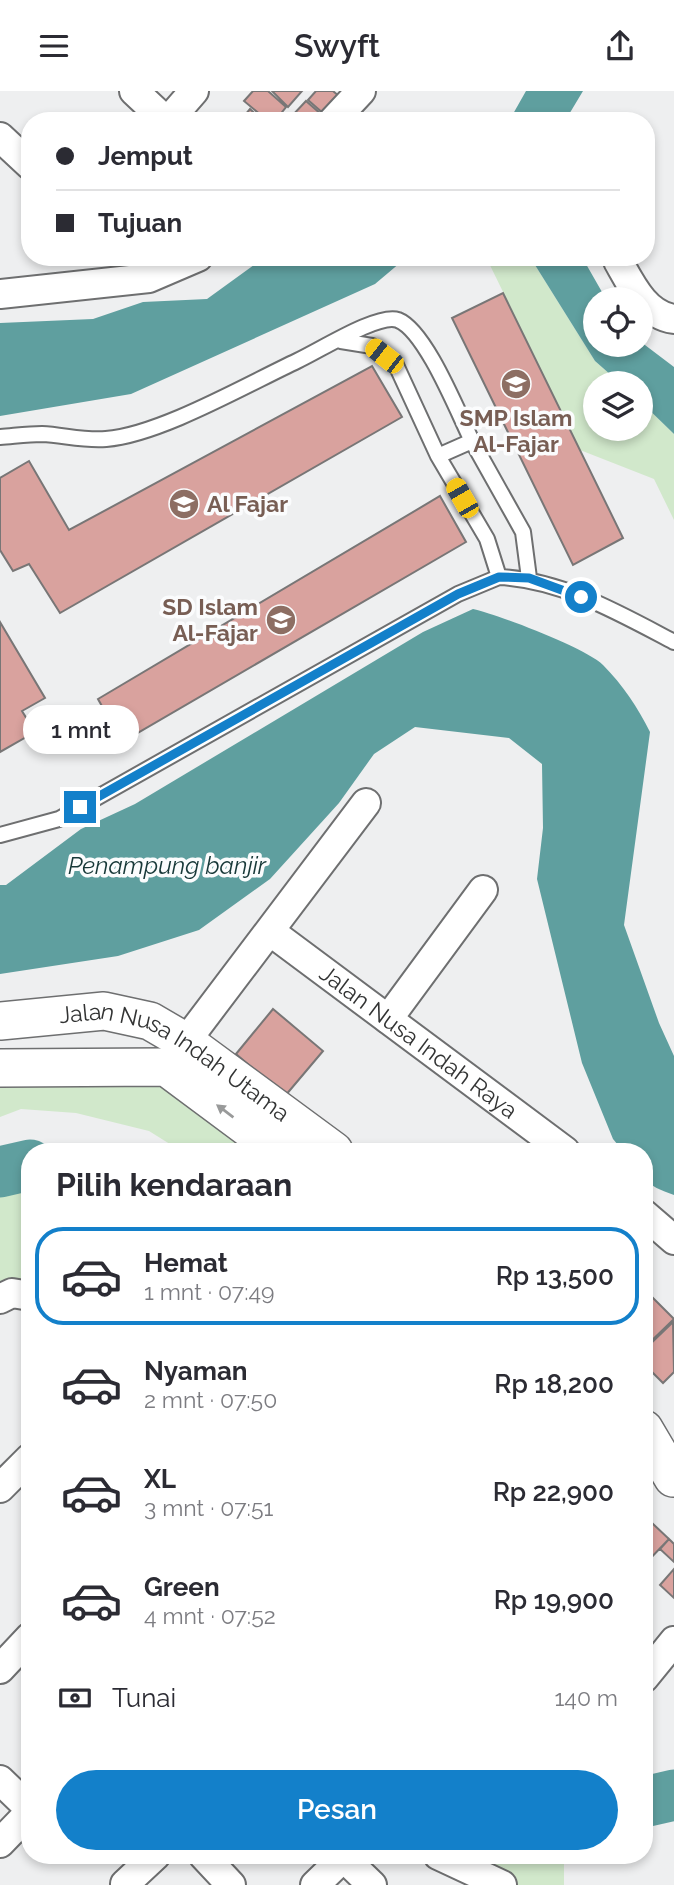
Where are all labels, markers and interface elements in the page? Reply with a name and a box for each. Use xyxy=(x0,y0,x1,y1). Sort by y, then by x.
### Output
icon: menu xyxy=(35,27,73,65)
text: Swyft xyxy=(294,27,380,64)
icon: share xyxy=(601,27,639,65)
text: Jemput xyxy=(98,141,193,171)
text: Tujuan xyxy=(98,208,182,238)
map controls xyxy=(583,287,653,441)
button: locate xyxy=(583,287,653,357)
car xyxy=(361,335,408,377)
school or university icon: SMP Islam Al-Fajar xyxy=(499,367,533,401)
button: layers xyxy=(583,371,653,441)
place label: SMP Islam Al-Fajar xyxy=(460,404,572,457)
car xyxy=(443,475,482,521)
school or university icon: Al Fajar xyxy=(167,487,201,521)
place label: Al Fajar xyxy=(207,490,288,517)
route start xyxy=(565,581,597,613)
place label: SD Islam Al-Fajar xyxy=(162,593,258,646)
school or university icon: SD Islam Al-Fajar xyxy=(264,603,298,637)
callout: 1 mnt xyxy=(22,705,138,755)
text: 1 mnt xyxy=(51,716,111,743)
route end xyxy=(64,791,96,823)
water label: Penampung banjir xyxy=(68,851,267,880)
street label: Jalan Nusa Indah Raya xyxy=(315,959,523,1124)
street label: Jalan Nusa Indah Utama xyxy=(58,997,295,1127)
one-way arrow xyxy=(216,1103,234,1118)
text: Pilih kendaraan xyxy=(56,1166,292,1203)
icon: car xyxy=(60,1245,123,1308)
text: Hemat xyxy=(144,1248,228,1278)
text: Rp 13,500 xyxy=(496,1261,614,1291)
text: 1 mnt · 07:49 xyxy=(144,1278,275,1305)
icon: car xyxy=(60,1353,123,1416)
text: Nyaman xyxy=(144,1356,248,1386)
text: Rp 18,200 xyxy=(494,1369,614,1399)
text: 2 mnt · 07:50 xyxy=(144,1386,277,1413)
icon: car xyxy=(60,1461,123,1524)
text: XL xyxy=(144,1464,176,1494)
text: Rp 22,900 xyxy=(493,1477,614,1507)
text: 3 mnt · 07:51 xyxy=(144,1494,273,1521)
icon: car xyxy=(60,1569,123,1632)
text: Green xyxy=(144,1572,220,1602)
text: Rp 19,900 xyxy=(494,1585,614,1615)
text: 4 mnt · 07:52 xyxy=(144,1602,276,1629)
icon: cash xyxy=(56,1679,94,1717)
text: Tunai xyxy=(112,1683,176,1713)
text: 140 m xyxy=(555,1684,618,1711)
button: Pesan xyxy=(56,1770,618,1850)

